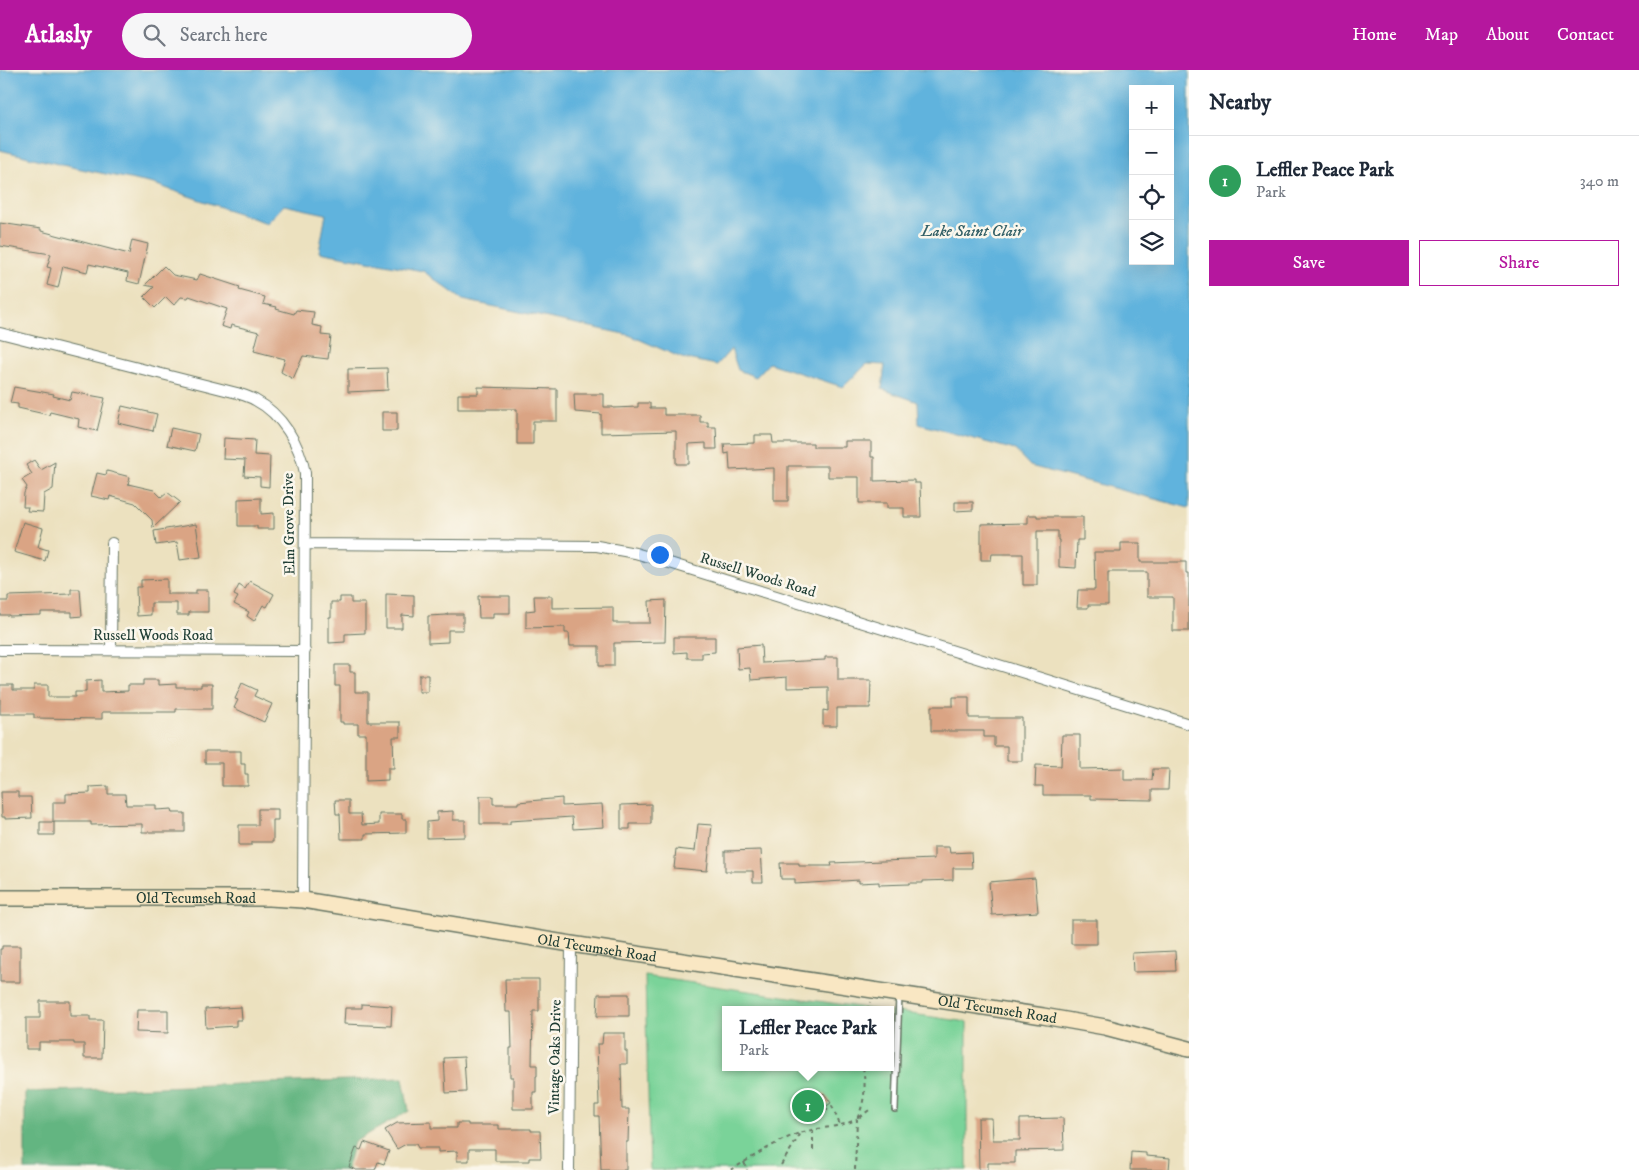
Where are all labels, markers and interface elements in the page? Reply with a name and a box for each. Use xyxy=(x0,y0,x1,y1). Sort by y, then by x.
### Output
search box xyxy=(122,13,472,58)
text: Atlasly xyxy=(25,20,92,50)
icon: search xyxy=(140,21,168,49)
text: Search here xyxy=(180,24,268,47)
text: Home xyxy=(1352,24,1397,46)
text: Map xyxy=(1425,24,1458,46)
text: About xyxy=(1486,24,1529,46)
text: Contact xyxy=(1557,24,1614,46)
map controls xyxy=(1129,85,1174,265)
button: + xyxy=(1129,85,1174,130)
text: Nearby xyxy=(1209,90,1271,116)
button: − xyxy=(1129,130,1174,175)
text: Leffler Peace Park xyxy=(1256,159,1394,182)
text: 1 xyxy=(1222,171,1228,191)
text: 340 m xyxy=(1580,171,1619,191)
button: locate xyxy=(1129,175,1174,220)
text: Park xyxy=(1256,182,1286,202)
button: layers xyxy=(1129,220,1174,265)
water label: Lake Saint Clair xyxy=(920,221,1024,241)
button: Save xyxy=(1209,240,1409,286)
button: Share xyxy=(1419,240,1619,286)
street label: Elm Grove Drive xyxy=(279,473,299,575)
your location xyxy=(647,542,673,568)
street label: Russell Woods Road xyxy=(698,548,819,602)
street label: Russell Woods Road xyxy=(93,626,214,645)
street label: Old Tecumseh Road xyxy=(136,889,257,908)
street label: Old Tecumseh Road xyxy=(536,929,658,967)
street label: Old Tecumseh Road xyxy=(937,991,1059,1028)
street label: Vintage Oaks Drive xyxy=(544,999,566,1116)
popup xyxy=(722,1006,894,1071)
text: Leffler Peace Park xyxy=(739,1017,877,1040)
text: Park xyxy=(739,1040,769,1060)
pin: 1 xyxy=(792,1087,824,1125)

